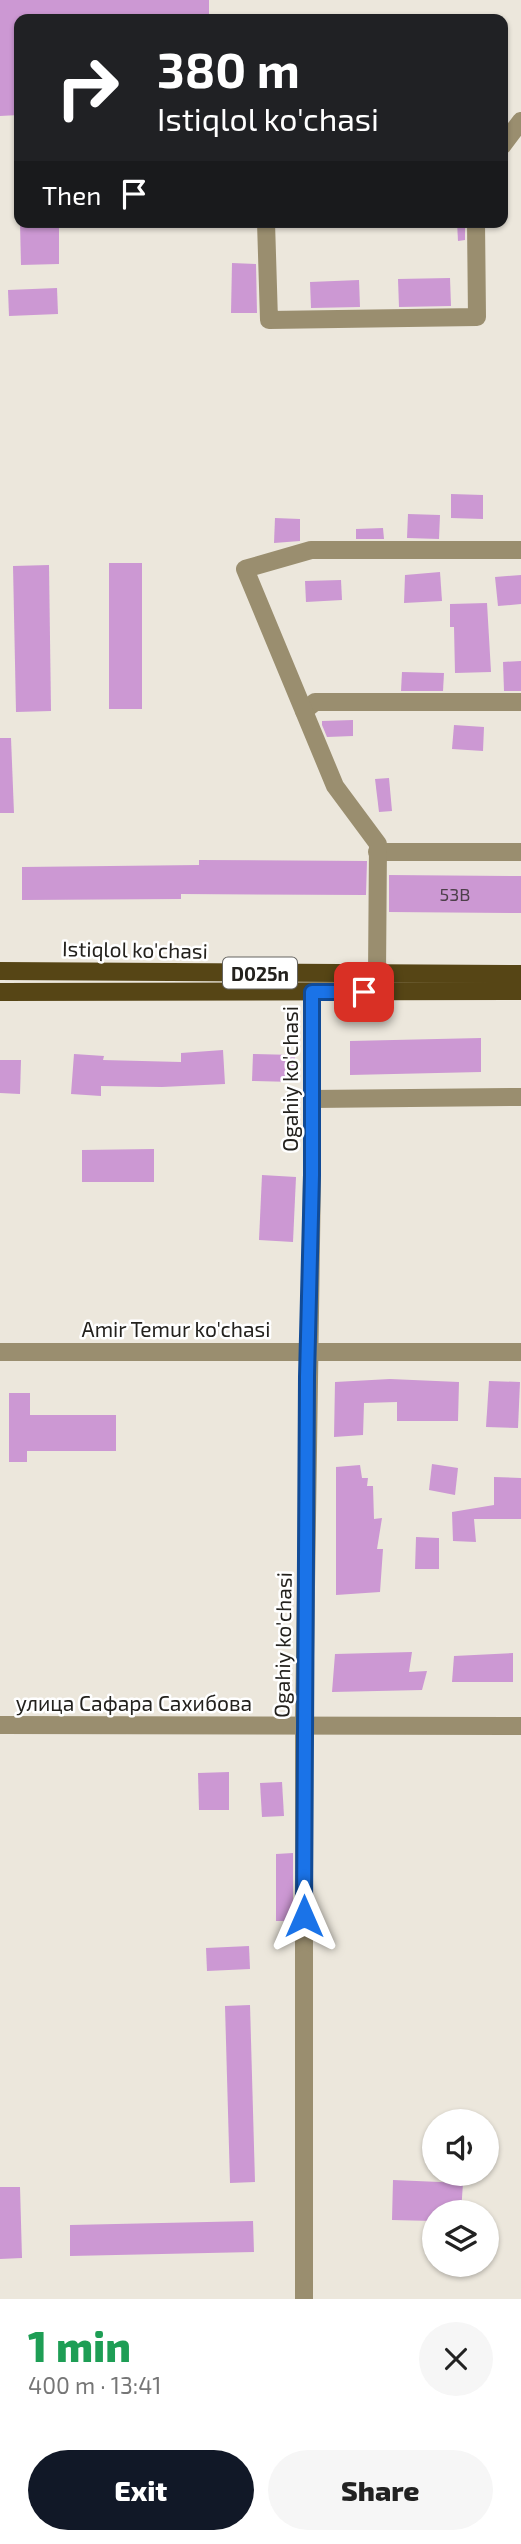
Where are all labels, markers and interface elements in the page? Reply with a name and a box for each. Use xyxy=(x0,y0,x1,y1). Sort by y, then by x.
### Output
text: 380 m xyxy=(157,39,300,98)
icon: right xyxy=(42,42,133,133)
text: Istiqlol ko'chasi xyxy=(157,99,379,137)
icon: arrive xyxy=(115,175,153,213)
text: Then xyxy=(42,179,101,210)
house number: 53B xyxy=(440,883,470,905)
street label: Istiqlol ko'chasi xyxy=(62,935,208,963)
road number: D025n xyxy=(223,958,297,988)
pin xyxy=(334,962,394,1022)
icon: arrive xyxy=(345,973,383,1011)
street label: Ogahiy ko'chasi xyxy=(277,1006,302,1152)
street label: Amir Temur ko'chasi xyxy=(82,1316,270,1341)
street label: Ogahiy ko'chasi xyxy=(268,1572,296,1718)
street label: улица Сафара Сахибова xyxy=(16,1690,252,1716)
position arrow xyxy=(267,1879,341,1953)
map controls xyxy=(422,2109,499,2277)
button: sound xyxy=(422,2109,499,2186)
button: layers xyxy=(422,2200,499,2277)
text: 1 min xyxy=(28,2320,131,2370)
button: close xyxy=(419,2322,493,2396)
text: 400 m · 13:41 xyxy=(28,2371,162,2399)
button: Exit xyxy=(28,2450,254,2530)
button: Share xyxy=(268,2450,493,2530)

